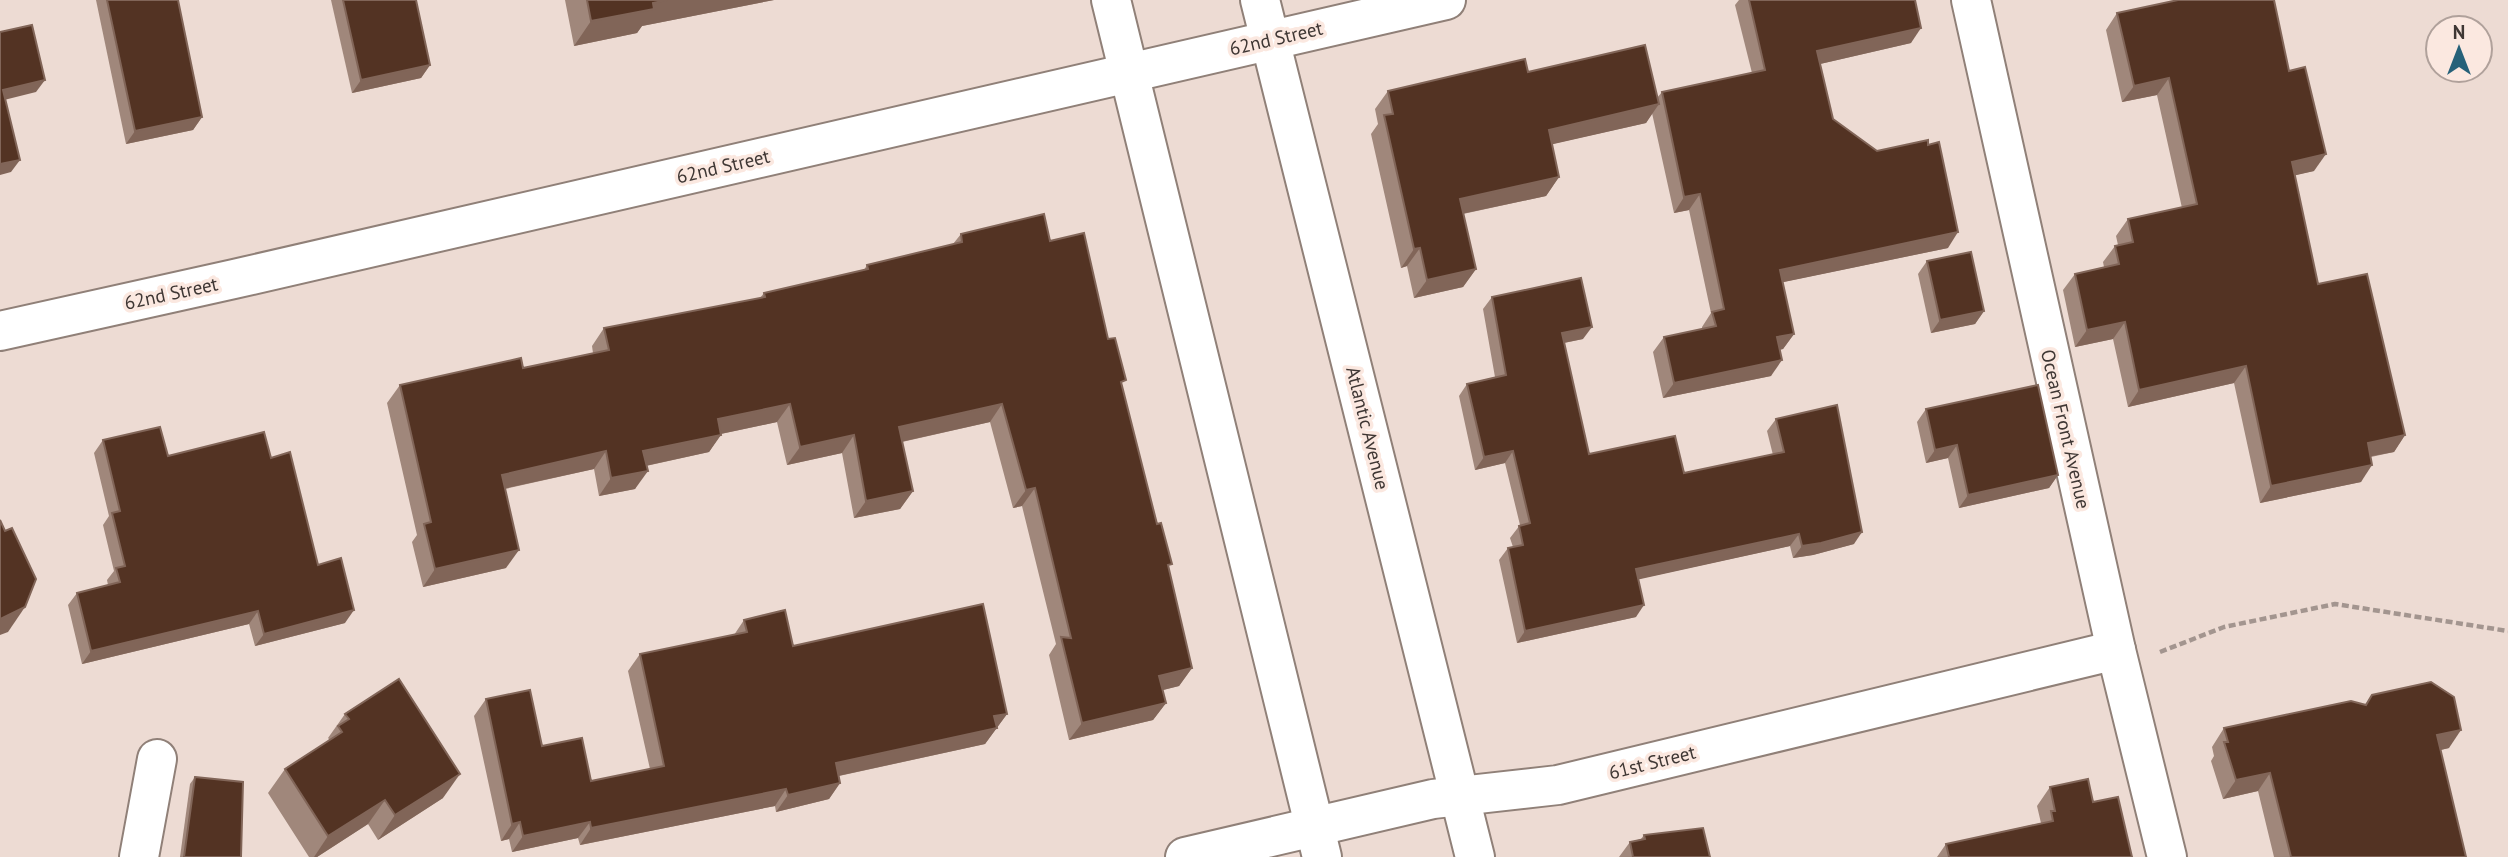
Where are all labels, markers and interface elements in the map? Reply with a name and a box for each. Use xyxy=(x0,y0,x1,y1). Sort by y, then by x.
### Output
north arrow xyxy=(2424,14,2494,84)
street label: 62nd Street xyxy=(1227,16,1325,60)
text: N xyxy=(2453,20,2465,44)
street label: 62nd Street xyxy=(674,144,772,188)
street label: 62nd Street xyxy=(122,271,220,315)
street label: Ocean Front Avenue xyxy=(2036,347,2096,511)
street label: Atlantic Avenue xyxy=(1341,364,1395,492)
street label: 61st Street xyxy=(1606,739,1699,784)

